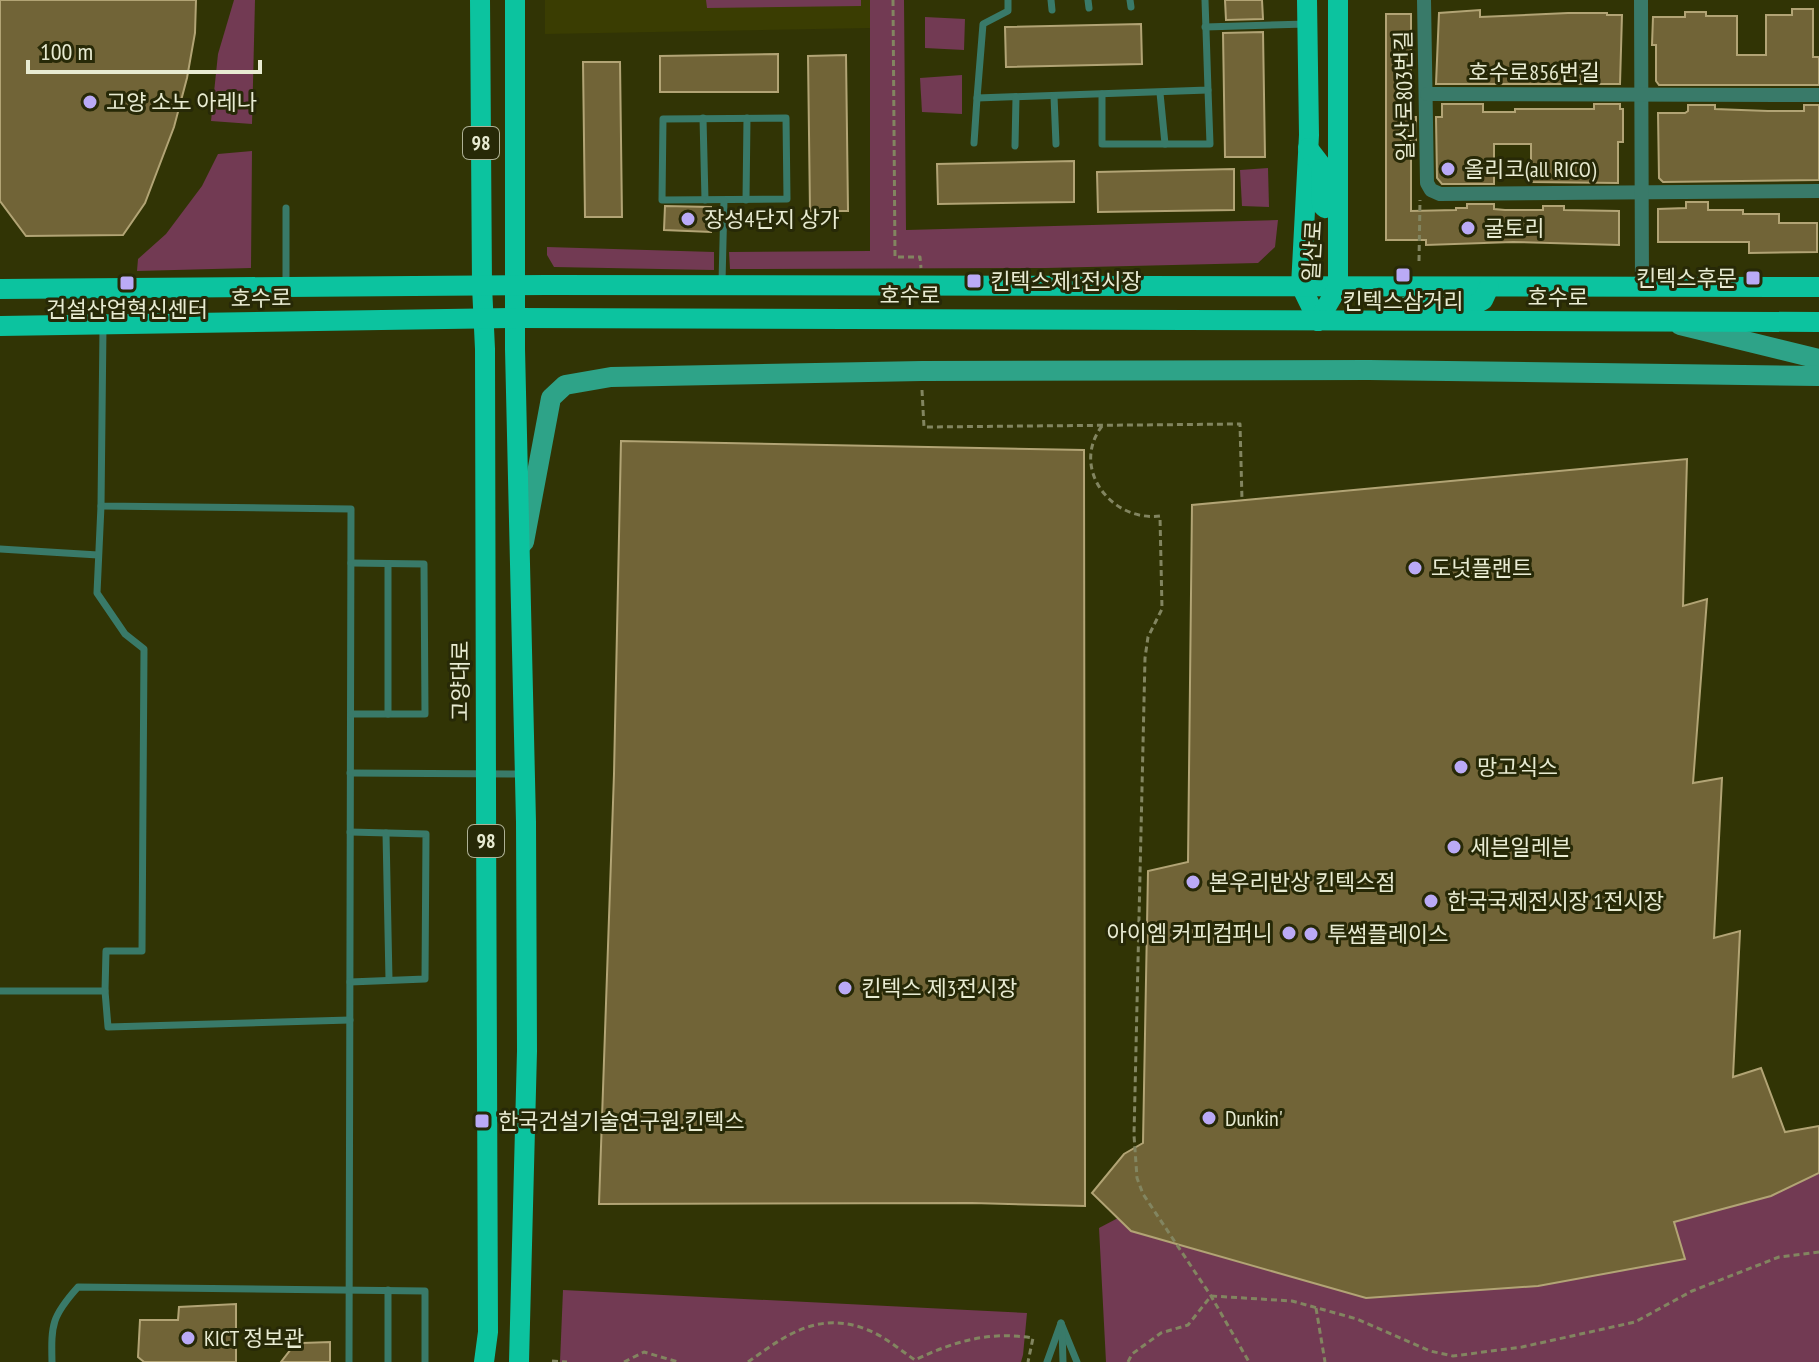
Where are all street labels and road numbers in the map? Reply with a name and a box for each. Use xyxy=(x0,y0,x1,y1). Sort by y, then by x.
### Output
street label: 일산로803번길 xyxy=(1389,30,1419,162)
street label: 호수로856번길 xyxy=(1469,58,1599,86)
road number: 98 xyxy=(463,127,499,159)
street label: 일산로 xyxy=(1296,220,1328,282)
street label: 호수로 xyxy=(880,281,940,309)
street label: 호수로 xyxy=(230,283,292,313)
street label: 호수로 xyxy=(1528,283,1588,311)
street label: 고양대로 xyxy=(446,641,474,721)
road number: 98 xyxy=(468,825,504,857)

